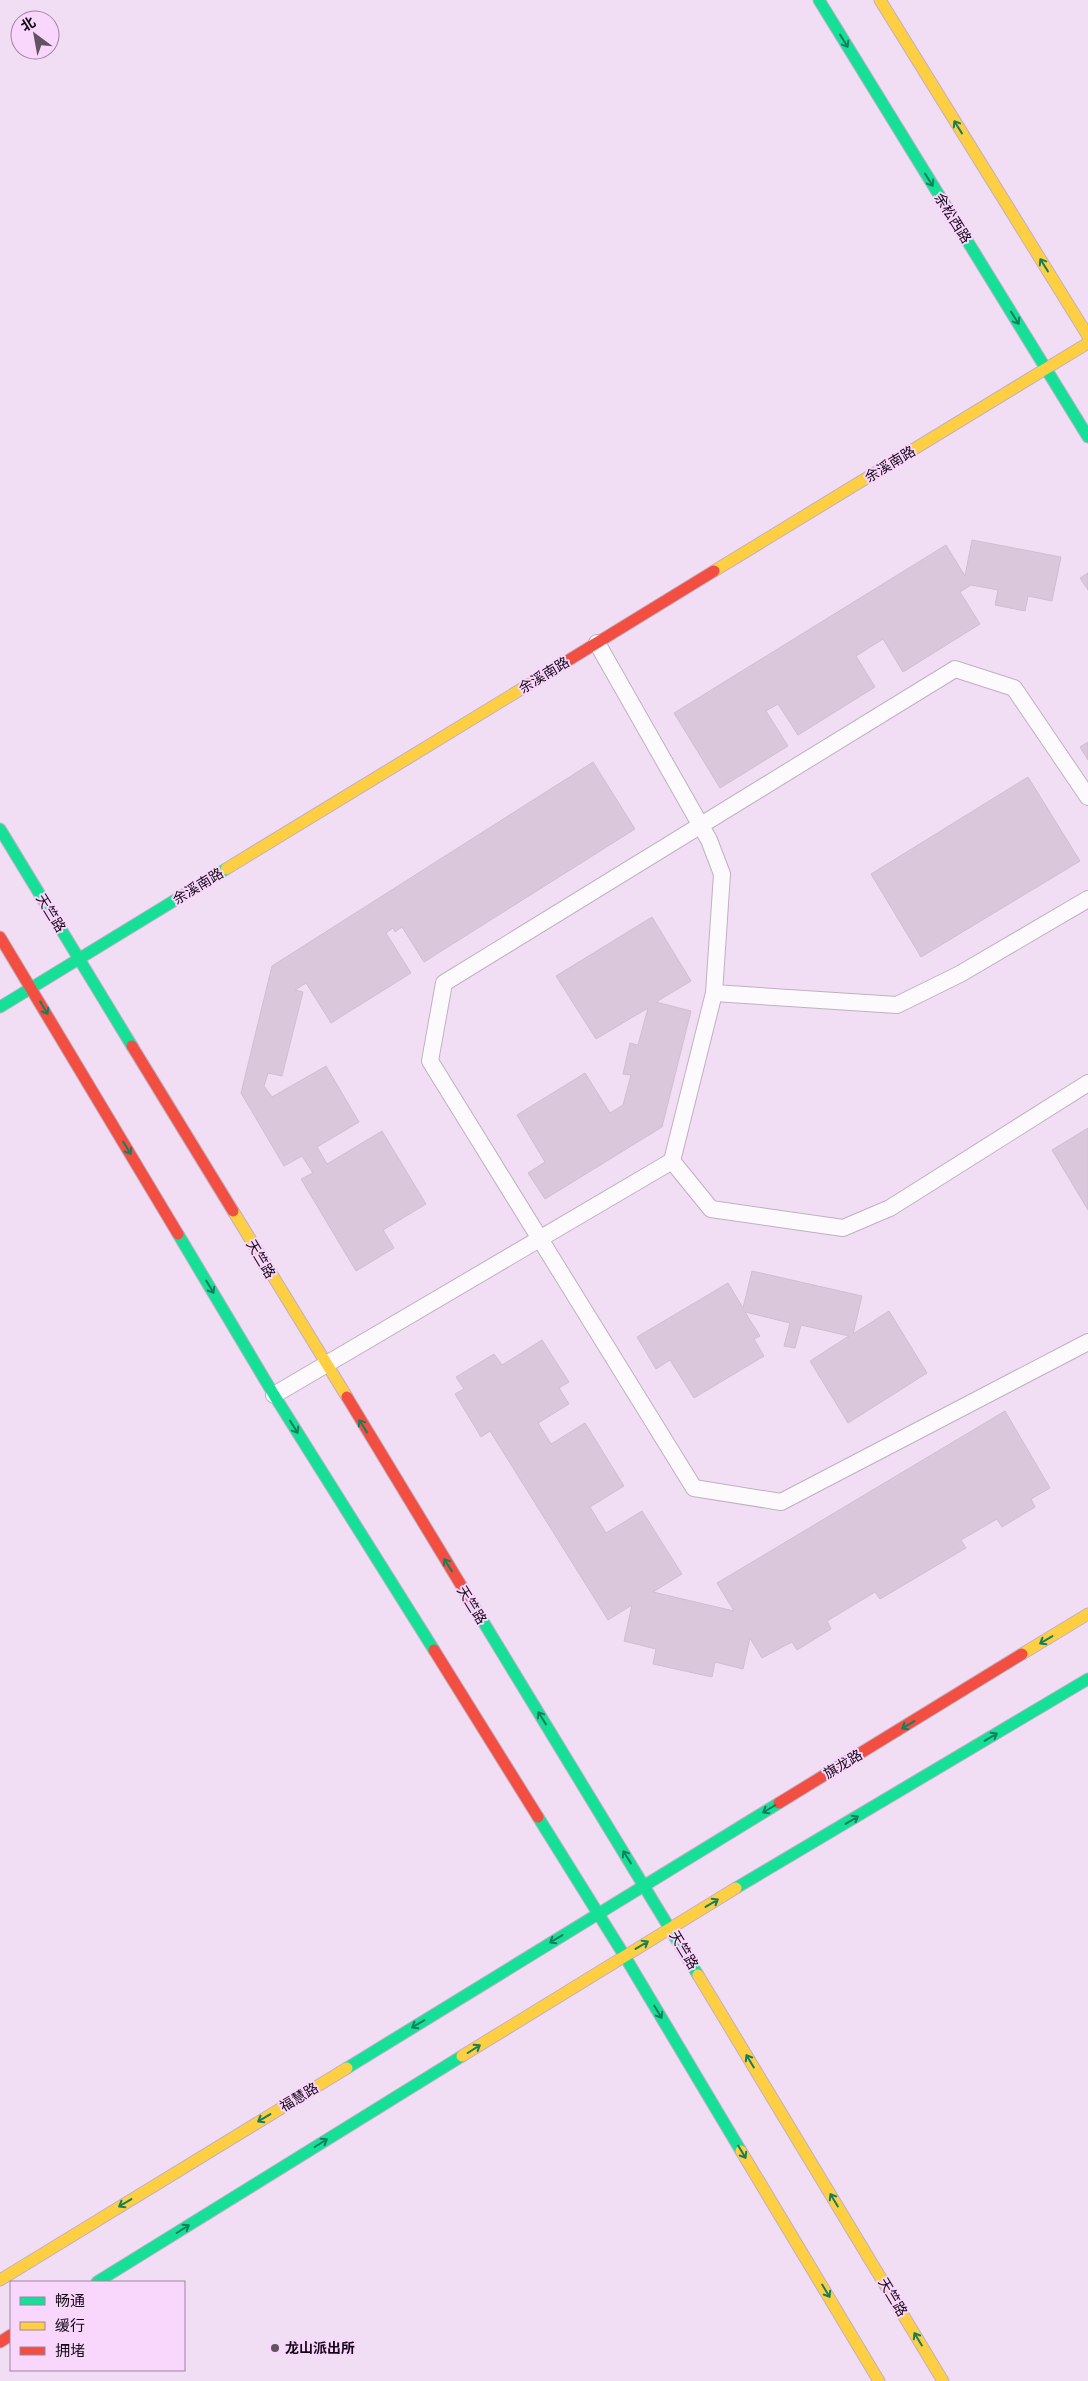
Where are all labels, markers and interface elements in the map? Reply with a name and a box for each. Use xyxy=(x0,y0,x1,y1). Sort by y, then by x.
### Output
north arrow xyxy=(10,10,60,60)
text: 北 xyxy=(17,13,39,35)
one-way arrow xyxy=(840,34,850,48)
one-way arrow xyxy=(953,120,963,134)
one-way arrow xyxy=(925,172,935,186)
street label: 余松西路 xyxy=(931,189,975,247)
one-way arrow xyxy=(1039,258,1049,272)
one-way arrow xyxy=(1010,311,1020,325)
street label: 余溪南路 xyxy=(861,442,919,486)
street label: 余溪南路 xyxy=(515,653,573,697)
street label: 余溪南路 xyxy=(169,864,227,908)
street label: 天竺路 xyxy=(32,890,70,936)
one-way arrow xyxy=(39,1001,49,1015)
one-way arrow xyxy=(122,1140,132,1154)
street label: 天竺路 xyxy=(242,1236,280,1282)
one-way arrow xyxy=(206,1280,216,1294)
one-way arrow xyxy=(289,1419,299,1433)
one-way arrow xyxy=(357,1420,367,1434)
one-way arrow xyxy=(442,1558,452,1572)
street label: 天竺路 xyxy=(453,1582,491,1628)
one-way arrow xyxy=(1040,1635,1054,1645)
one-way arrow xyxy=(536,1712,546,1726)
one-way arrow xyxy=(901,1720,915,1730)
one-way arrow xyxy=(984,1731,998,1741)
street label: 旗龙路 xyxy=(820,1745,866,1783)
one-way arrow xyxy=(762,1804,776,1815)
one-way arrow xyxy=(844,1814,858,1824)
one-way arrow xyxy=(621,1850,631,1864)
one-way arrow xyxy=(705,1898,719,1908)
street label: 天竺路 xyxy=(665,1927,703,1973)
one-way arrow xyxy=(550,1935,564,1945)
one-way arrow xyxy=(634,1940,649,1949)
one-way arrow xyxy=(654,2005,664,2019)
one-way arrow xyxy=(411,2020,425,2030)
one-way arrow xyxy=(466,2043,480,2053)
one-way arrow xyxy=(745,2054,755,2068)
street label: 福慧路 xyxy=(276,2078,322,2116)
one-way arrow xyxy=(258,2113,272,2123)
one-way arrow xyxy=(313,2138,327,2148)
one-way arrow xyxy=(737,2144,747,2158)
one-way arrow xyxy=(829,2193,840,2207)
one-way arrow xyxy=(119,2198,133,2208)
one-way arrow xyxy=(175,2224,189,2234)
street label: 天竺路 xyxy=(874,2274,912,2320)
legend xyxy=(10,2281,185,2371)
one-way arrow xyxy=(821,2284,831,2298)
text: 畅通 xyxy=(55,2290,85,2311)
text: 缓行 xyxy=(55,2315,85,2336)
one-way arrow xyxy=(912,2333,922,2347)
place label: 龙山派出所 xyxy=(285,2339,355,2357)
text: 拥堵 xyxy=(55,2340,85,2361)
marker: 龙山派出所 xyxy=(269,2342,281,2354)

